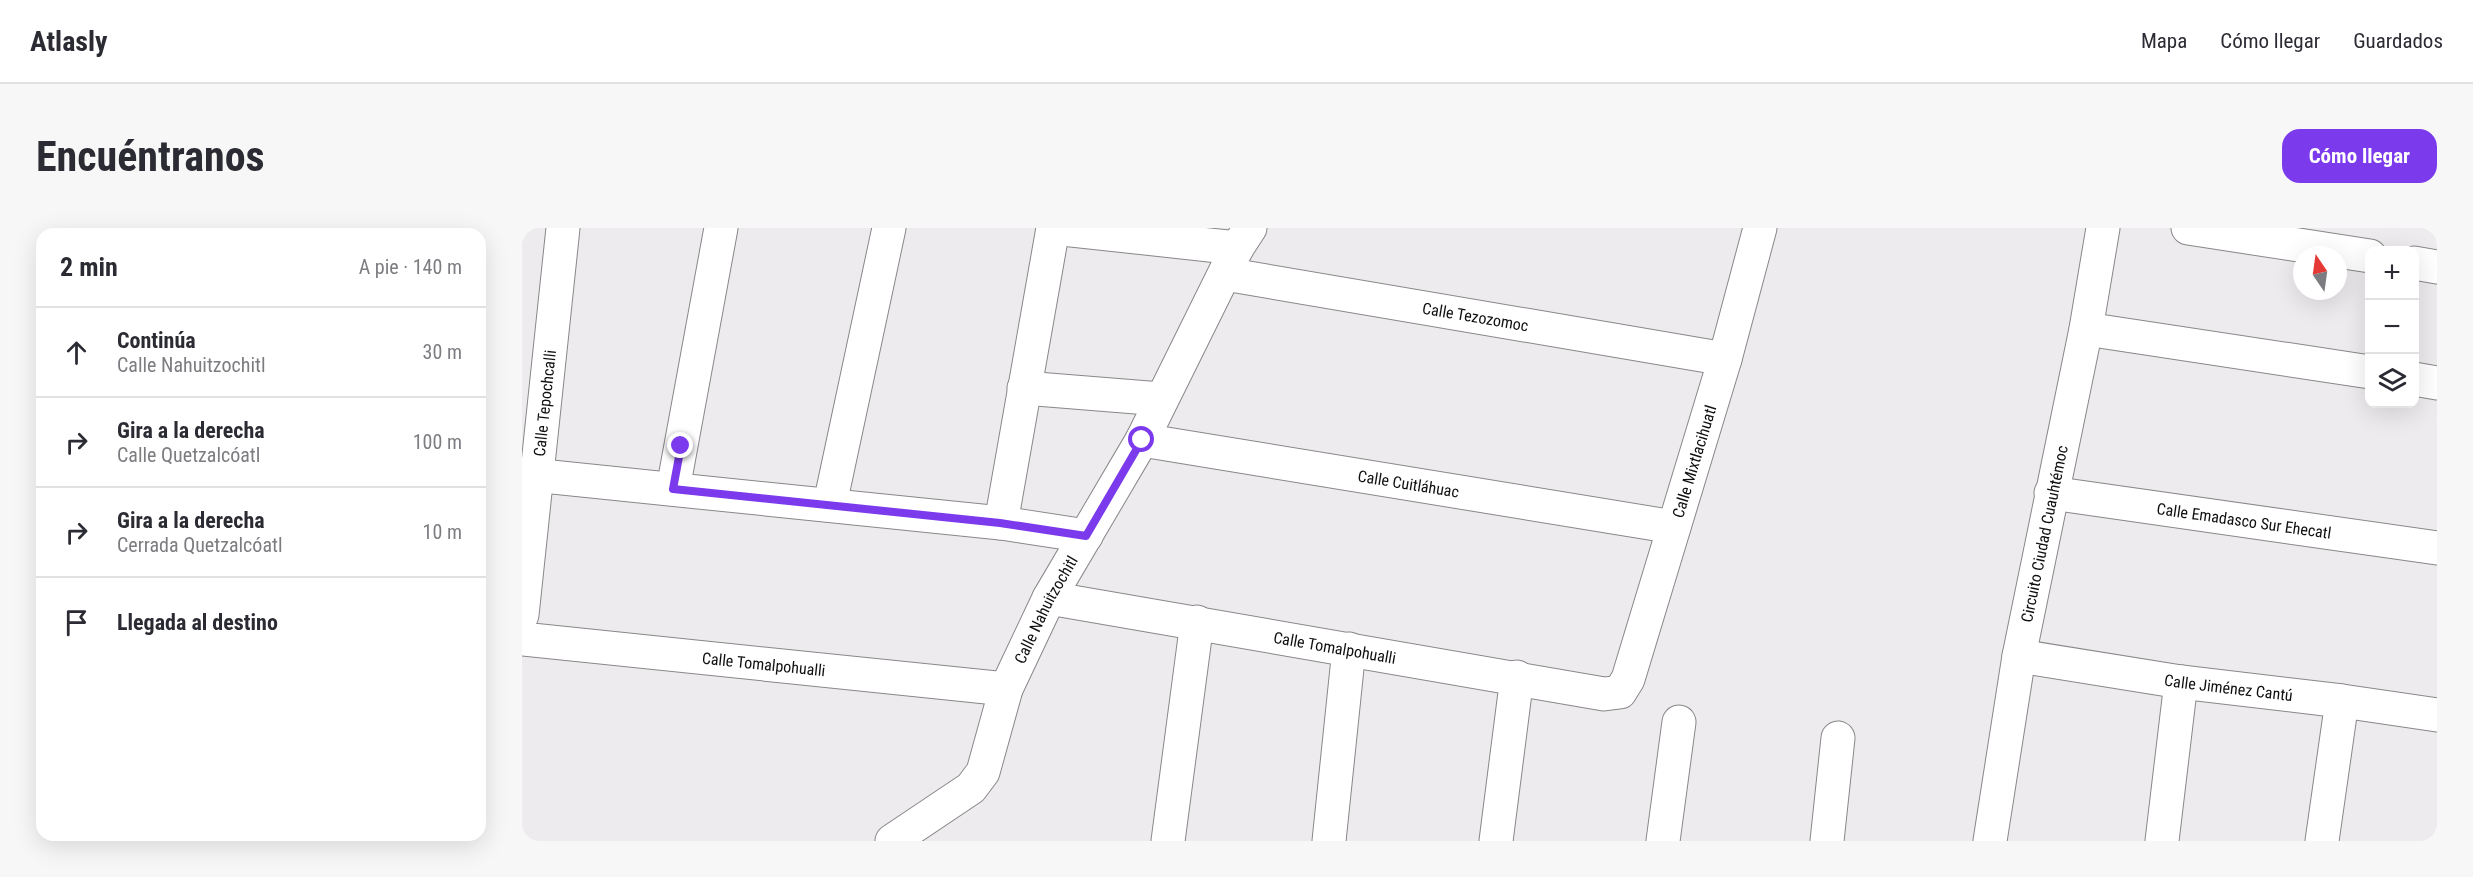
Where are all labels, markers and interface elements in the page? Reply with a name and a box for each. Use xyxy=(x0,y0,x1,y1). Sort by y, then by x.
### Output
text: Atlasly xyxy=(30,25,108,58)
text: Mapa xyxy=(2141,29,2187,53)
text: Cómo llegar xyxy=(2220,29,2320,53)
text: Guardados xyxy=(2353,29,2443,53)
button: Cómo llegar xyxy=(2282,129,2437,183)
text: Encuéntranos xyxy=(36,132,265,181)
north arrow xyxy=(2293,246,2347,300)
map controls xyxy=(2365,246,2419,408)
button: + xyxy=(2365,246,2419,300)
text: 2 min xyxy=(60,252,118,282)
text: A pie · 140 m xyxy=(359,255,462,279)
street label: Calle Tezozomoc xyxy=(1421,298,1530,335)
button: − xyxy=(2365,300,2419,354)
text: Continúa xyxy=(117,328,196,353)
icon: ahead xyxy=(60,336,93,369)
text: 30 m xyxy=(423,340,462,364)
street label: Calle Tepochcalli xyxy=(529,349,560,457)
text: Calle Nahuitzochitl xyxy=(117,353,266,377)
button: layers xyxy=(2365,354,2419,408)
street label: Calle Mixtlacihuatl xyxy=(1668,403,1720,520)
text: Gira a la derecha xyxy=(117,418,265,443)
icon: right xyxy=(60,426,93,459)
route start xyxy=(1128,426,1154,452)
text: 100 m xyxy=(413,430,462,454)
route end xyxy=(667,432,693,458)
text: Calle Quetzalcóatl xyxy=(117,443,260,467)
street label: Circuito Ciudad Cuauhtémoc xyxy=(2017,444,2071,624)
street label: Calle Cuitláhuac xyxy=(1356,466,1461,501)
street label: Calle Emadasco Sur Ehecatl xyxy=(2156,499,2333,542)
text: Gira a la derecha xyxy=(117,508,265,533)
icon: right xyxy=(60,516,93,549)
text: 10 m xyxy=(423,520,462,544)
text: Cerrada Quetzalcóatl xyxy=(117,533,282,557)
street label: Calle Nahuitzochitl xyxy=(1010,552,1081,667)
icon: arrive xyxy=(60,606,93,639)
text: Llegada al destino xyxy=(117,610,278,635)
street label: Calle Tomalpohualli xyxy=(1272,627,1397,667)
street label: Calle Tomalpohualli xyxy=(701,648,826,680)
street label: Calle Jiménez Cantú xyxy=(2163,670,2294,705)

